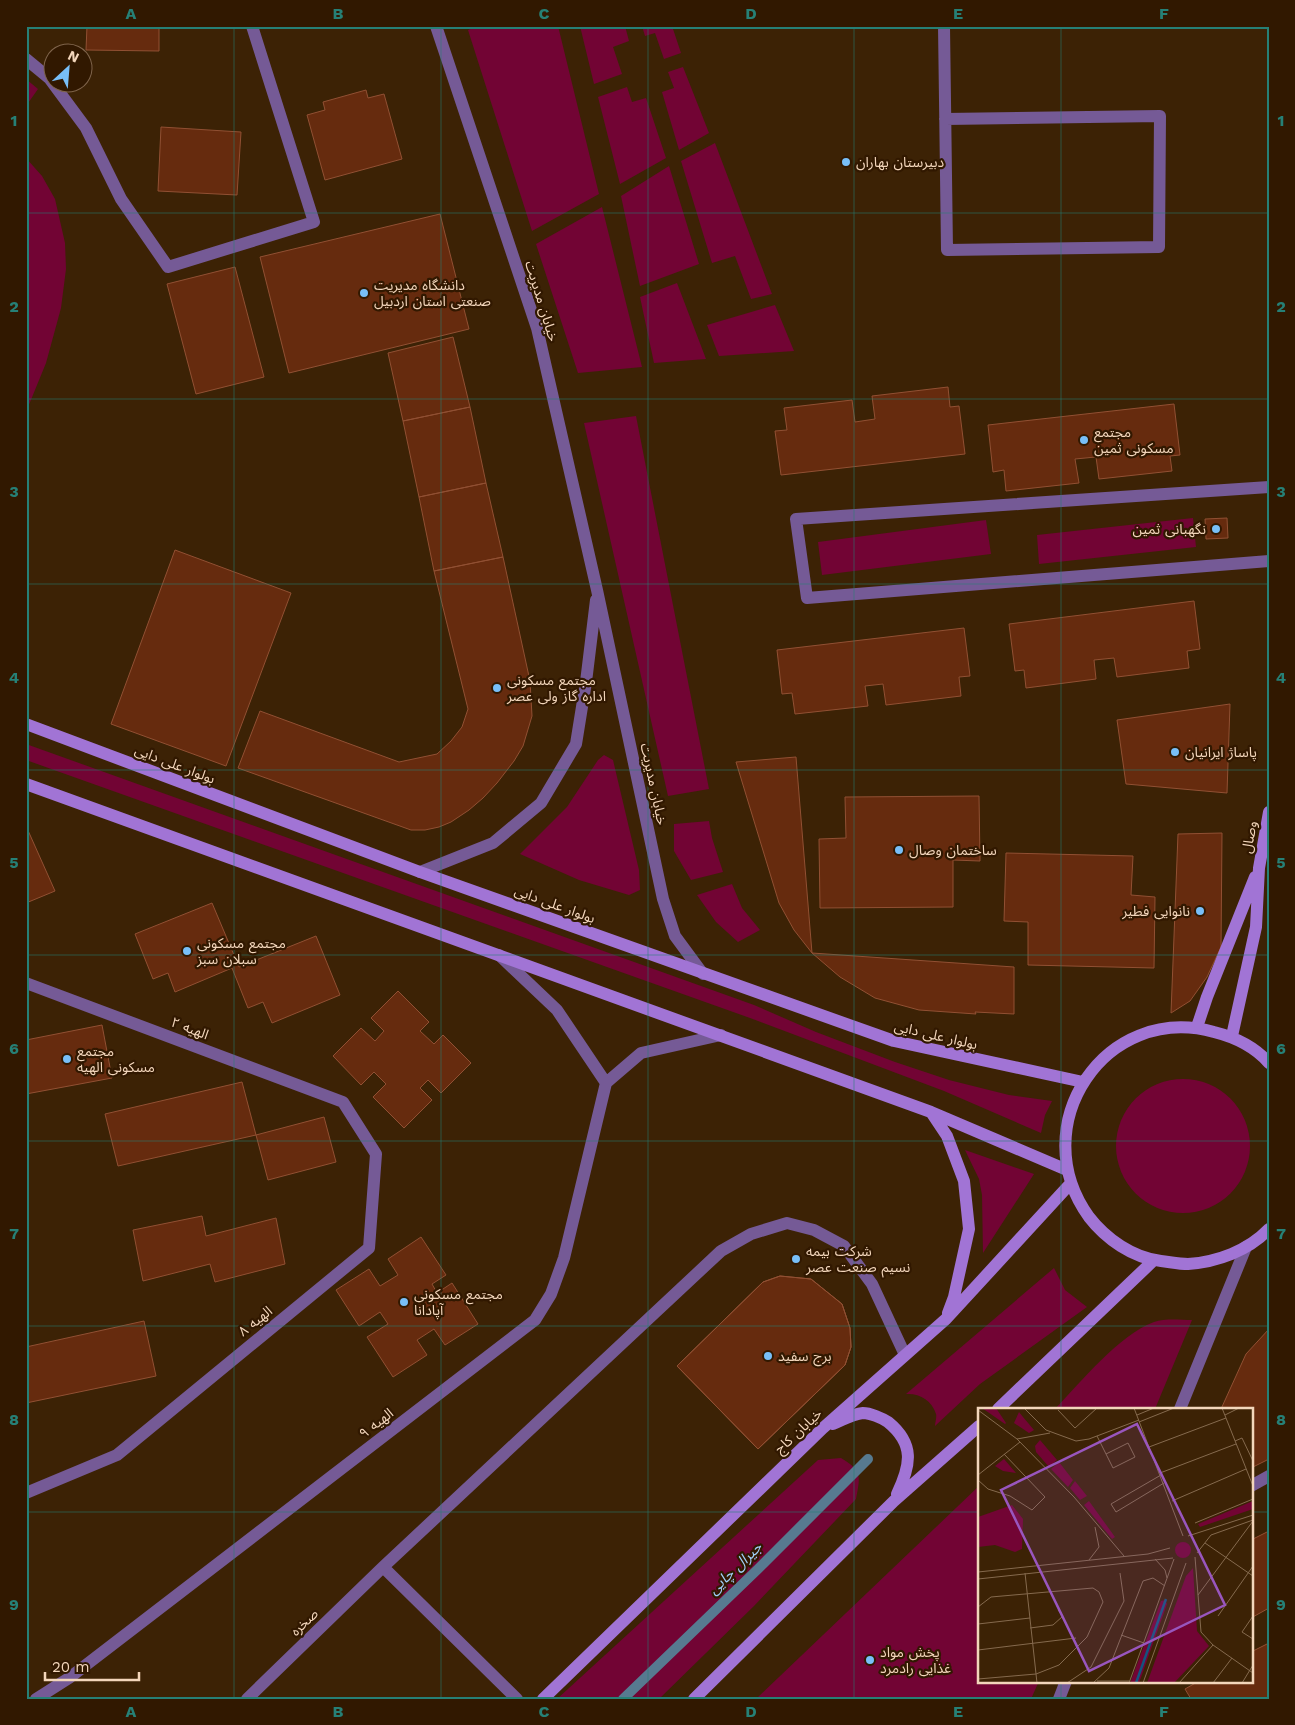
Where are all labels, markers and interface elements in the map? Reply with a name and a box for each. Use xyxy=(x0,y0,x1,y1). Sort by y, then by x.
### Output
text: A xyxy=(126,4,137,23)
text: B xyxy=(333,4,344,23)
text: C xyxy=(539,4,550,23)
text: D xyxy=(745,4,757,23)
text: E xyxy=(953,4,963,23)
text: F xyxy=(1159,4,1169,23)
north arrow xyxy=(42,42,92,92)
text: N xyxy=(66,47,82,66)
text: 1 xyxy=(11,111,17,130)
text: 1 xyxy=(1278,111,1284,130)
place label: دبیرستان بهاران xyxy=(856,154,944,171)
marker: دبیرستان بهاران xyxy=(840,156,852,168)
street label: خیابان مدیریت xyxy=(521,259,562,343)
place label: دانشگاه مدیریت صنعتی استان اردبیل xyxy=(374,277,491,310)
marker: دانشگاه مدیریت صنعتی استان اردبیل xyxy=(358,287,370,299)
text: 2 xyxy=(9,297,19,316)
text: 2 xyxy=(1276,297,1286,316)
place label: مجتمع مسکونی ثمین xyxy=(1094,424,1174,457)
marker: مجتمع مسکونی ثمین xyxy=(1078,434,1090,446)
text: 3 xyxy=(9,482,19,501)
text: 3 xyxy=(1276,482,1286,501)
place label: نگهبانی ثمین xyxy=(1133,521,1206,538)
marker: نگهبانی ثمین xyxy=(1210,523,1222,535)
text: 4 xyxy=(9,668,19,687)
text: 4 xyxy=(1276,668,1286,687)
place label: مجتمع مسکونی اداره گاز ولی عصر xyxy=(506,672,606,705)
marker: مجتمع مسکونی اداره گاز ولی عصر xyxy=(491,682,503,694)
street label: بولوار علی دایی xyxy=(132,741,218,788)
street label: خیابان مدیریت xyxy=(637,742,670,827)
place label: پاساژ ایرانیان xyxy=(1185,744,1257,762)
marker: پاساژ ایرانیان xyxy=(1169,746,1181,758)
street label: وصال xyxy=(1238,819,1261,855)
place label: ساختمان وصال xyxy=(909,842,997,859)
marker: ساختمان وصال xyxy=(893,844,905,856)
text: 5 xyxy=(9,853,19,872)
text: 5 xyxy=(1276,853,1286,872)
street label: بولوار علی دایی xyxy=(512,882,598,927)
place label: نانوایی فطیر xyxy=(1121,903,1190,920)
marker: نانوایی فطیر xyxy=(1194,905,1206,917)
place label: مجتمع مسکونی سبلان سبز xyxy=(196,935,286,968)
marker: مجتمع مسکونی سبلان سبز xyxy=(181,945,193,957)
street label: الهیه ۲ xyxy=(169,1014,211,1043)
street label: بولوار علی دایی xyxy=(893,1018,979,1053)
text: 6 xyxy=(9,1039,19,1058)
text: 6 xyxy=(1276,1039,1286,1058)
place label: مجتمع مسکونی الهیه xyxy=(77,1043,155,1076)
marker: مجتمع مسکونی الهیه xyxy=(61,1053,73,1065)
text: 7 xyxy=(9,1224,19,1243)
text: 7 xyxy=(1276,1224,1286,1243)
place label: شرکت بیمه نسیم صنعت عصر xyxy=(805,1243,910,1278)
marker: شرکت بیمه نسیم صنعت عصر xyxy=(790,1253,802,1265)
place label: مجتمع مسکونی آپادانا xyxy=(414,1286,503,1320)
marker: مجتمع مسکونی آپادانا xyxy=(398,1296,410,1308)
street label: الهیه ۸ xyxy=(235,1303,276,1340)
place label: برج سفید xyxy=(778,1348,832,1367)
marker: برج سفید xyxy=(762,1350,774,1362)
street label: الهیه ۹ xyxy=(356,1405,397,1442)
street label: خیابان کاج xyxy=(771,1405,827,1459)
inset map xyxy=(978,1408,1252,1682)
text: 8 xyxy=(9,1410,19,1429)
text: 8 xyxy=(1276,1410,1286,1429)
water label: جیرال چایی xyxy=(704,1538,766,1599)
text: 9 xyxy=(9,1595,19,1614)
text: 9 xyxy=(1276,1595,1286,1614)
street label: صخره xyxy=(287,1605,322,1640)
place label: پخش مواد غذایی رادمرد xyxy=(880,1644,951,1677)
scale bar xyxy=(45,1650,139,1682)
marker: پخش مواد غذایی رادمرد xyxy=(864,1654,876,1666)
text: 20 m xyxy=(52,1658,90,1676)
text: A xyxy=(126,1702,137,1721)
text: B xyxy=(333,1702,344,1721)
text: C xyxy=(539,1702,550,1721)
text: D xyxy=(745,1702,757,1721)
text: E xyxy=(953,1702,963,1721)
text: F xyxy=(1159,1702,1169,1721)

